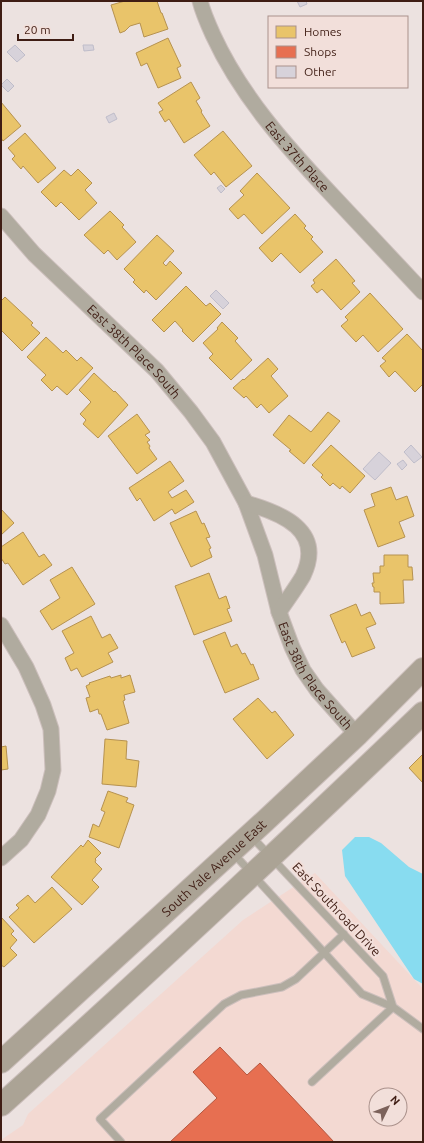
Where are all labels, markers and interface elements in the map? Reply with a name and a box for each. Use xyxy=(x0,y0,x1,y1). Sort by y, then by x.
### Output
scale bar xyxy=(18,16,73,42)
legend xyxy=(268,16,408,88)
text: 20 m xyxy=(24,23,51,36)
text: Homes xyxy=(304,25,342,38)
text: Shops xyxy=(304,45,336,58)
text: Other xyxy=(304,65,337,78)
street label: East 37th Place xyxy=(263,118,332,195)
street label: East 38th Place South xyxy=(85,302,184,401)
street label: East 38th Place South xyxy=(276,620,355,732)
street label: South Yale Avenue East xyxy=(159,817,269,919)
street label: East Southroad Drive xyxy=(290,859,384,959)
north arrow xyxy=(368,1087,408,1127)
text: N xyxy=(388,1093,403,1107)

